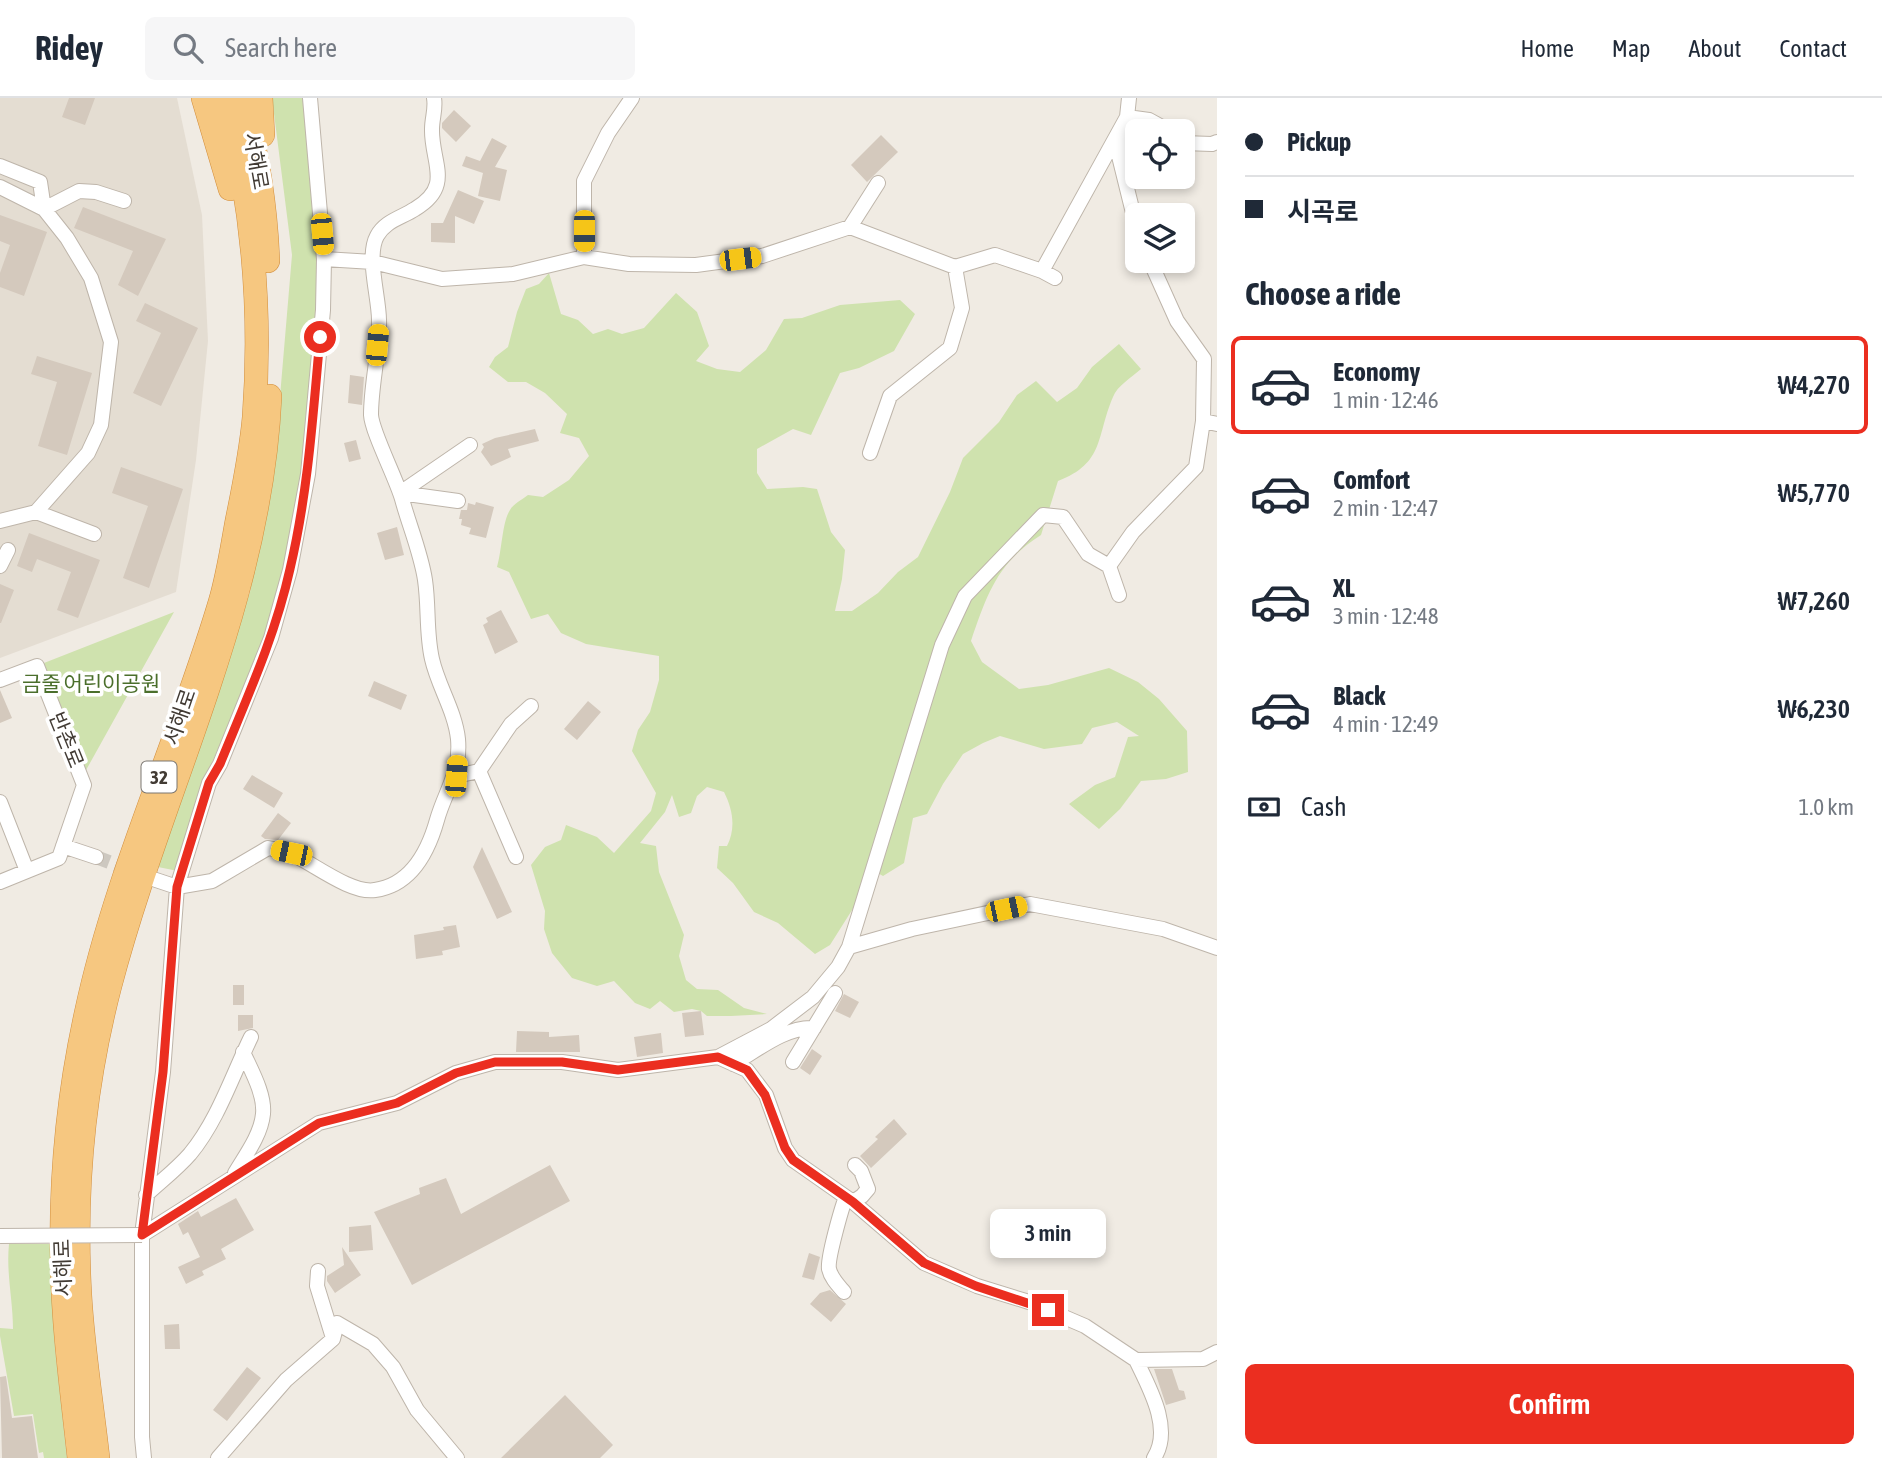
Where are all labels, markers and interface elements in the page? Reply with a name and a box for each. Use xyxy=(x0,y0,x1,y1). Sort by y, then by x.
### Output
search box xyxy=(145,17,635,80)
text: Ridey xyxy=(35,29,103,67)
icon: search xyxy=(169,29,207,67)
text: Search here xyxy=(225,33,337,63)
text: Home xyxy=(1520,35,1574,62)
text: Map xyxy=(1612,35,1650,62)
text: About xyxy=(1688,35,1741,62)
text: Contact xyxy=(1779,35,1847,62)
map controls xyxy=(1125,119,1195,273)
button: locate xyxy=(1125,119,1195,189)
text: Pickup xyxy=(1287,127,1351,157)
street label: 서해로 xyxy=(240,130,274,191)
text: 시곡로 xyxy=(1287,197,1359,227)
button: layers xyxy=(1125,203,1195,273)
car xyxy=(574,210,595,252)
car xyxy=(310,212,335,256)
car xyxy=(718,246,763,272)
text: Choose a ride xyxy=(1245,275,1401,312)
route start xyxy=(304,321,336,353)
car xyxy=(365,323,390,367)
icon: car xyxy=(1249,354,1312,417)
text: Economy xyxy=(1333,357,1420,387)
text: ₩4,270 xyxy=(1778,370,1850,400)
text: 1 min · 12:46 xyxy=(1333,387,1439,413)
icon: car xyxy=(1249,462,1312,525)
text: Comfort xyxy=(1333,465,1410,495)
text: ₩5,770 xyxy=(1778,478,1850,508)
text: 2 min · 12:47 xyxy=(1333,495,1439,521)
icon: car xyxy=(1249,570,1312,633)
text: XL xyxy=(1333,573,1355,603)
text: ₩7,260 xyxy=(1778,586,1850,616)
text: 3 min · 12:48 xyxy=(1333,603,1439,629)
park label: 금줄 어린이공원 xyxy=(22,671,160,695)
icon: car xyxy=(1249,678,1312,741)
text: Black xyxy=(1333,681,1385,711)
street label: 서해로 xyxy=(158,685,200,748)
text: ₩6,230 xyxy=(1778,694,1850,724)
street label: 반촌로 xyxy=(45,708,89,771)
text: 4 min · 12:49 xyxy=(1333,711,1439,737)
car xyxy=(445,754,468,798)
road number: 32 xyxy=(142,762,176,792)
icon: cash xyxy=(1245,788,1283,826)
text: Cash xyxy=(1301,792,1347,822)
text: 1.0 km xyxy=(1798,794,1854,820)
car xyxy=(269,838,314,868)
car xyxy=(984,894,1029,924)
callout: 3 min xyxy=(990,1208,1106,1258)
text: 3 min xyxy=(1025,1220,1071,1246)
street label: 서해로 xyxy=(49,1239,75,1297)
route end xyxy=(1032,1294,1064,1326)
button: Confirm xyxy=(1245,1364,1854,1444)

